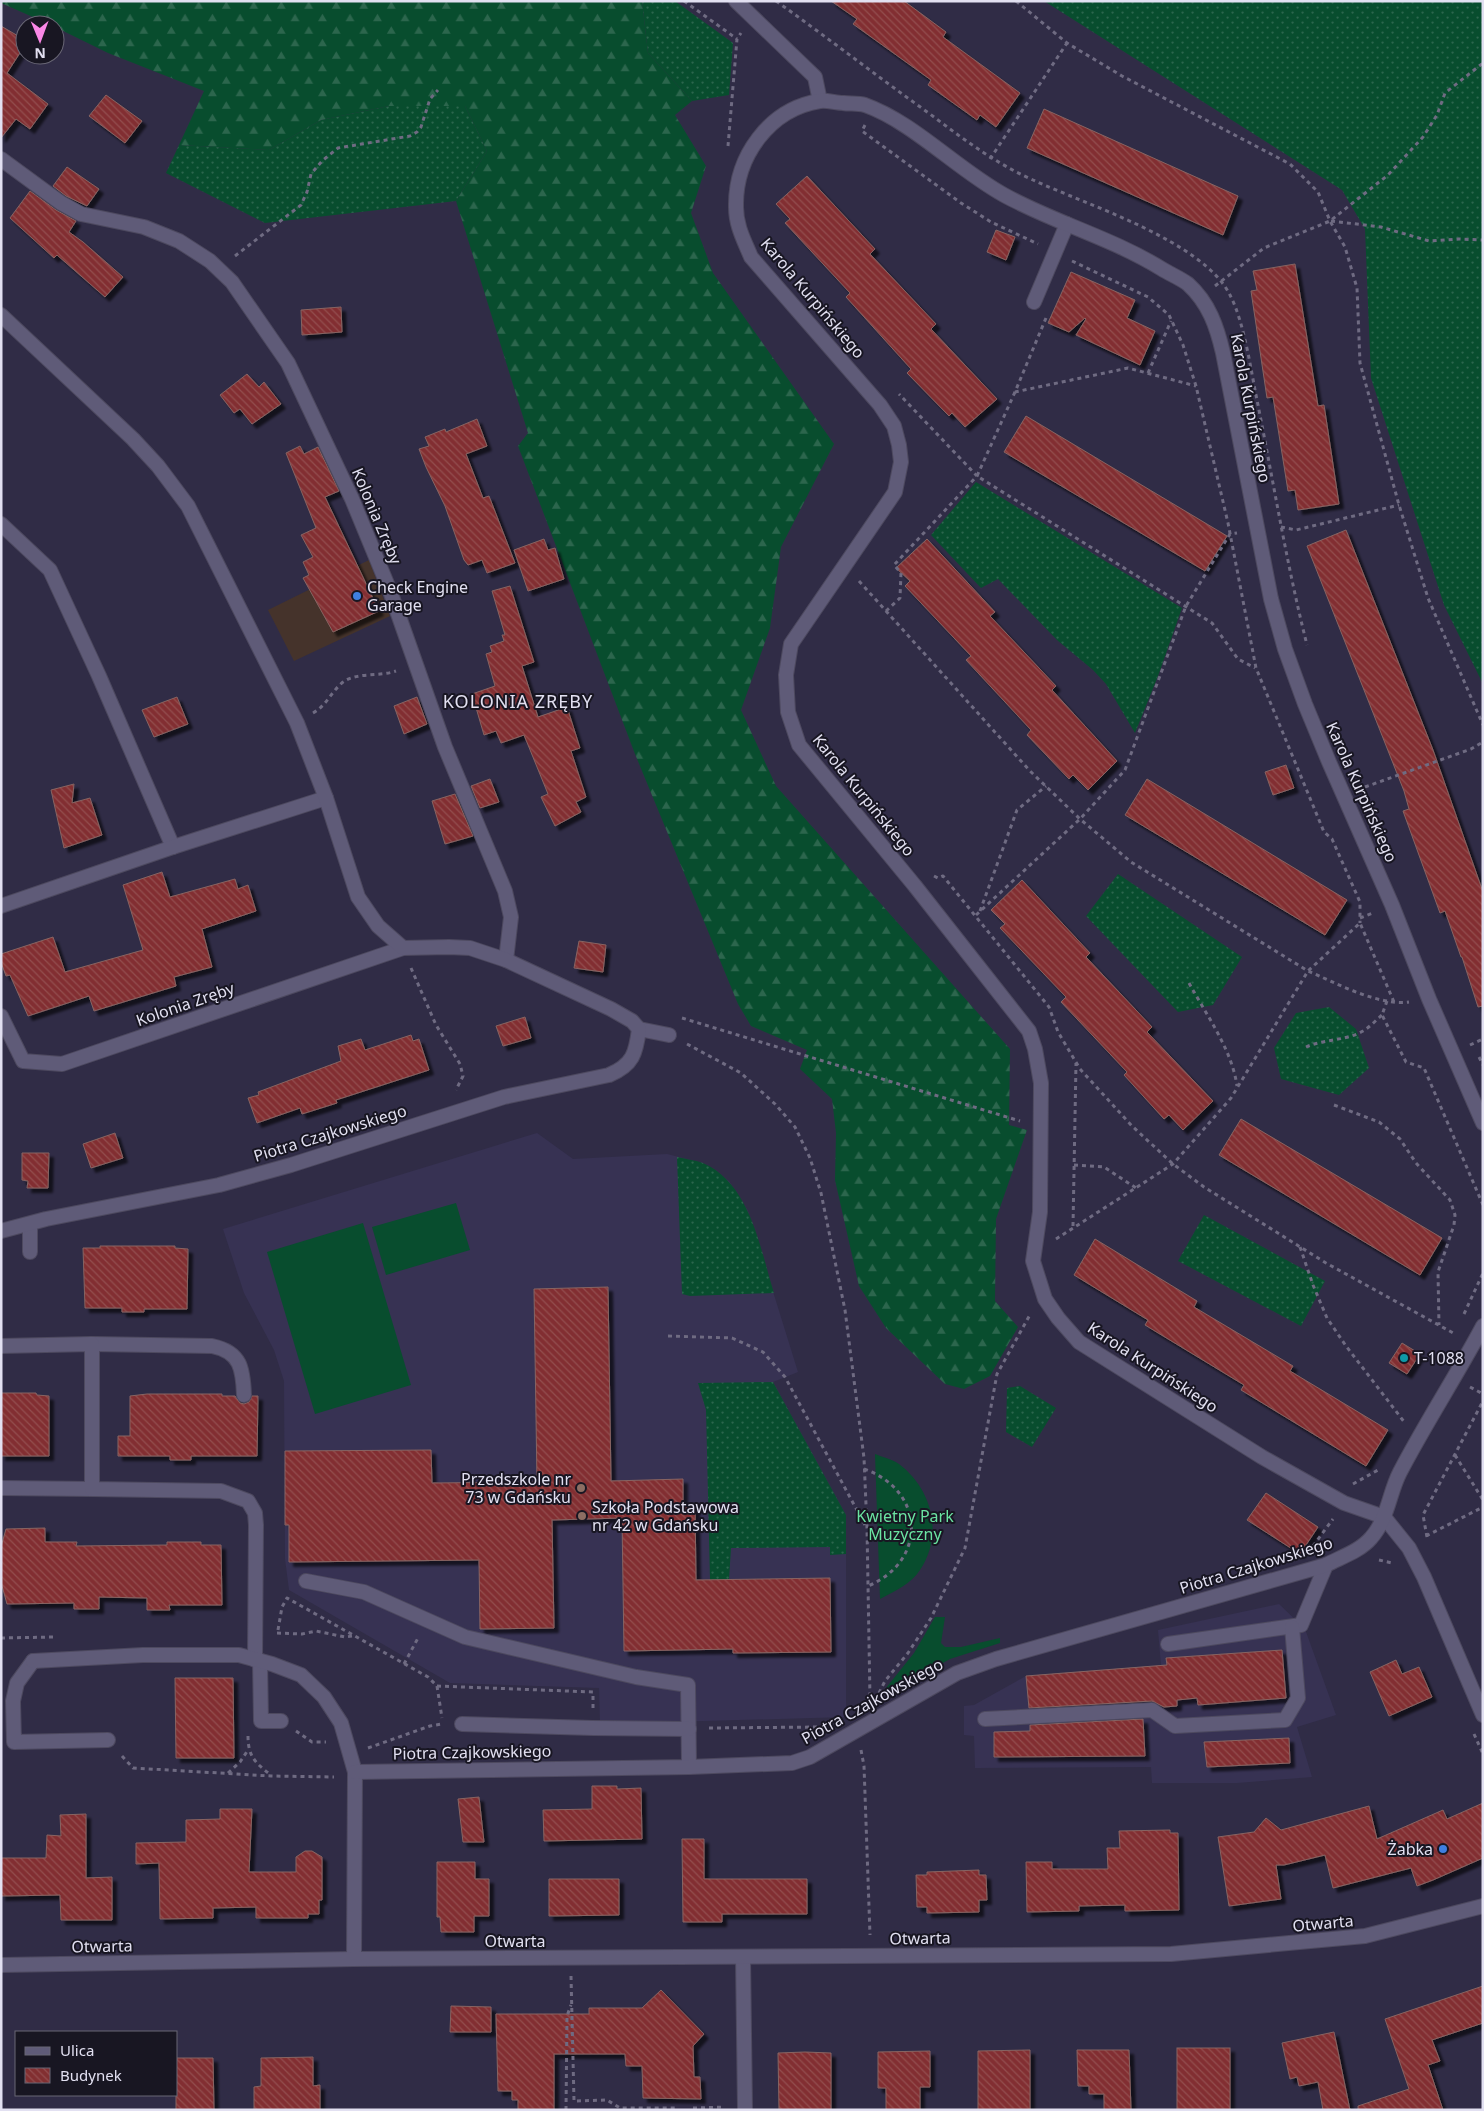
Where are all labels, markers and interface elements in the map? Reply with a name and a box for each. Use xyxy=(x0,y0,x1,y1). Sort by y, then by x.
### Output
north arrow xyxy=(15,15,65,65)
text: N xyxy=(34,44,46,63)
street label: Karola Kurpińskiego xyxy=(756,233,870,363)
street label: Karola Kurpińskiego xyxy=(1226,332,1276,484)
street label: Kolonia Zręby xyxy=(347,464,408,568)
place label: Check Engine Garage xyxy=(367,576,468,616)
marker: Check Engine Garage xyxy=(351,590,363,602)
district label: KOLONIA ZRĘBY xyxy=(443,689,593,713)
street label: Karola Kurpińskiego xyxy=(1321,718,1403,866)
street label: Karola Kurpińskiego xyxy=(808,729,920,861)
street label: Kolonia Zręby xyxy=(133,977,238,1031)
street label: Piotra Czajkowskiego xyxy=(251,1099,409,1167)
street label: Karola Kurpińskiego xyxy=(1084,1317,1222,1417)
place label: T-1088 xyxy=(1414,1347,1464,1369)
marker: T-1088 xyxy=(1398,1352,1410,1364)
place label: Przedszkole nr 73 w Gdańsku xyxy=(461,1468,571,1508)
marker: Przedszkole nr 73 w Gdańsku xyxy=(575,1482,587,1494)
place label: Szkoła Podstawowa nr 42 w Gdańsku xyxy=(592,1496,739,1536)
park label: Kwietny Park Muzyczny xyxy=(856,1505,954,1545)
marker: Szkoła Podstawowa nr 42 w Gdańsku xyxy=(576,1510,588,1522)
street label: Piotra Czajkowskiego xyxy=(1177,1531,1335,1599)
street label: Piotra Czajkowskiego xyxy=(797,1653,947,1749)
street label: Piotra Czajkowskiego xyxy=(392,1740,552,1764)
place label: Żabka xyxy=(1388,1838,1433,1860)
marker: Żabka xyxy=(1437,1843,1449,1855)
street label: Otwarta xyxy=(1292,1909,1354,1937)
street label: Otwarta xyxy=(889,1926,951,1950)
street label: Otwarta xyxy=(484,1930,546,1952)
street label: Otwarta xyxy=(71,1934,133,1958)
legend xyxy=(15,2031,178,2096)
text: Ulica xyxy=(60,2040,94,2060)
text: Budynek xyxy=(60,2065,122,2085)

